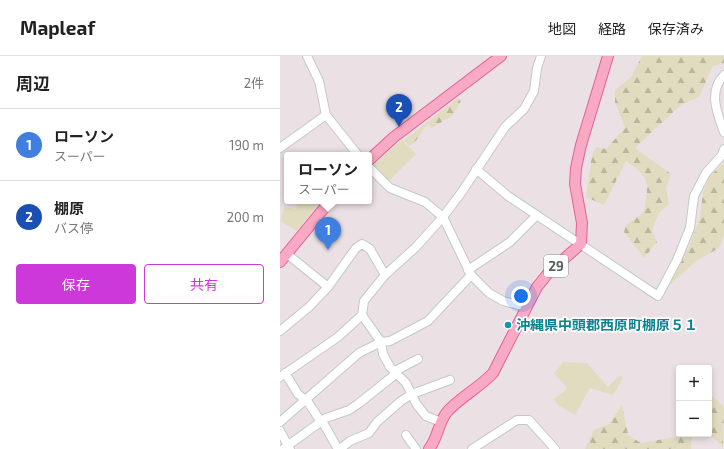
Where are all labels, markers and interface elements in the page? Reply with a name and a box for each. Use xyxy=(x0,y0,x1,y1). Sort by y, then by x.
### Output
text: Mapleaf xyxy=(20,16,95,39)
text: 地図 xyxy=(548,20,576,37)
text: 経路 xyxy=(598,20,626,37)
text: 保存済み xyxy=(648,20,704,37)
text: 周辺 xyxy=(16,73,50,93)
text: 2件 xyxy=(244,75,264,91)
pin: 2 xyxy=(386,94,412,127)
text: ローソン xyxy=(54,127,114,145)
text: 1 xyxy=(26,137,32,153)
text: 190 m xyxy=(229,137,264,153)
text: スーパー xyxy=(54,148,106,164)
popup xyxy=(284,152,372,204)
text: ローソン xyxy=(298,160,358,178)
text: スーパー xyxy=(298,181,350,197)
text: 棚原 xyxy=(54,199,84,217)
text: 2 xyxy=(25,209,33,225)
text: 200 m xyxy=(227,209,264,225)
pin: 1 xyxy=(315,217,341,250)
text: バス停 xyxy=(54,220,93,236)
road number: 29 xyxy=(544,255,568,277)
button: 保存 xyxy=(16,264,136,304)
button: 共有 xyxy=(144,264,264,304)
your location xyxy=(511,286,531,306)
place label: 沖縄県中頭郡西原町棚原５１ xyxy=(516,316,698,333)
marker: 沖縄県中頭郡西原町棚原５１ xyxy=(503,320,513,330)
map controls xyxy=(676,365,712,437)
button: + xyxy=(676,365,712,401)
button: − xyxy=(676,401,712,437)

